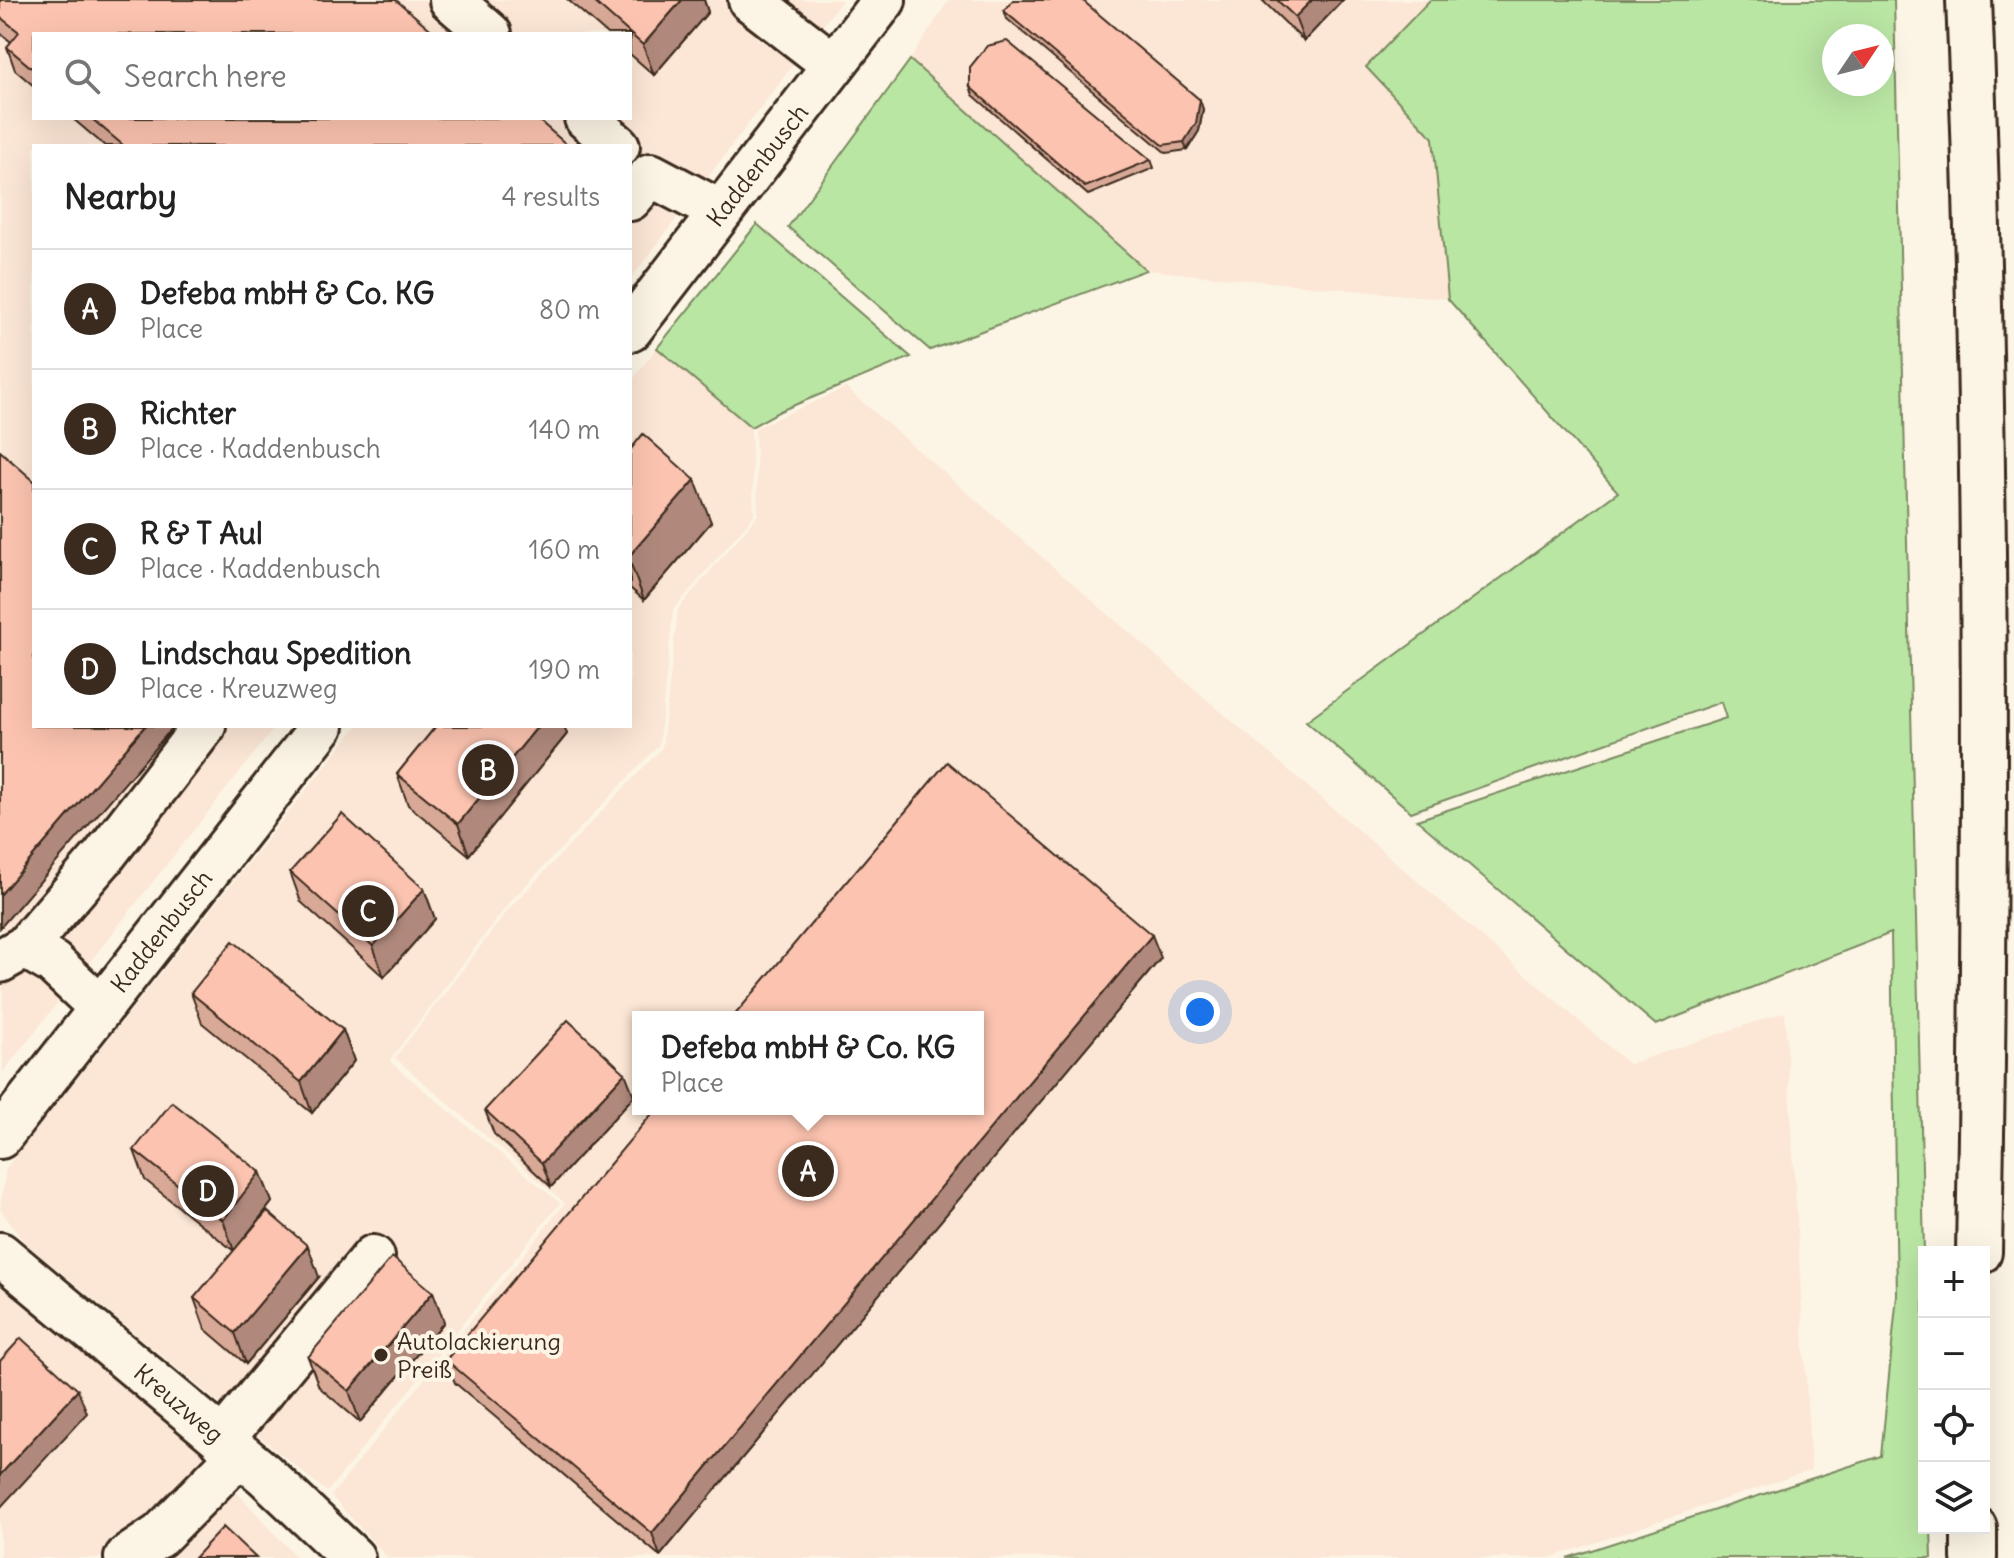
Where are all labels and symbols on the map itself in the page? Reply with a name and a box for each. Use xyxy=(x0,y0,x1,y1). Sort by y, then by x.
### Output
north arrow xyxy=(1822,24,1894,96)
street label: Kaddenbusch xyxy=(700,98,814,232)
pin: B xyxy=(462,740,514,800)
street label: Kaddenbusch xyxy=(104,864,218,998)
pin: C xyxy=(342,881,394,941)
your location xyxy=(1180,992,1220,1032)
pin: A xyxy=(782,1141,834,1201)
pin: D xyxy=(182,1161,234,1221)
place label: Autolackierung Preiß xyxy=(397,1326,561,1384)
marker: Autolackierung Preiß xyxy=(372,1346,390,1364)
street label: Kreuzweg xyxy=(128,1357,230,1449)

